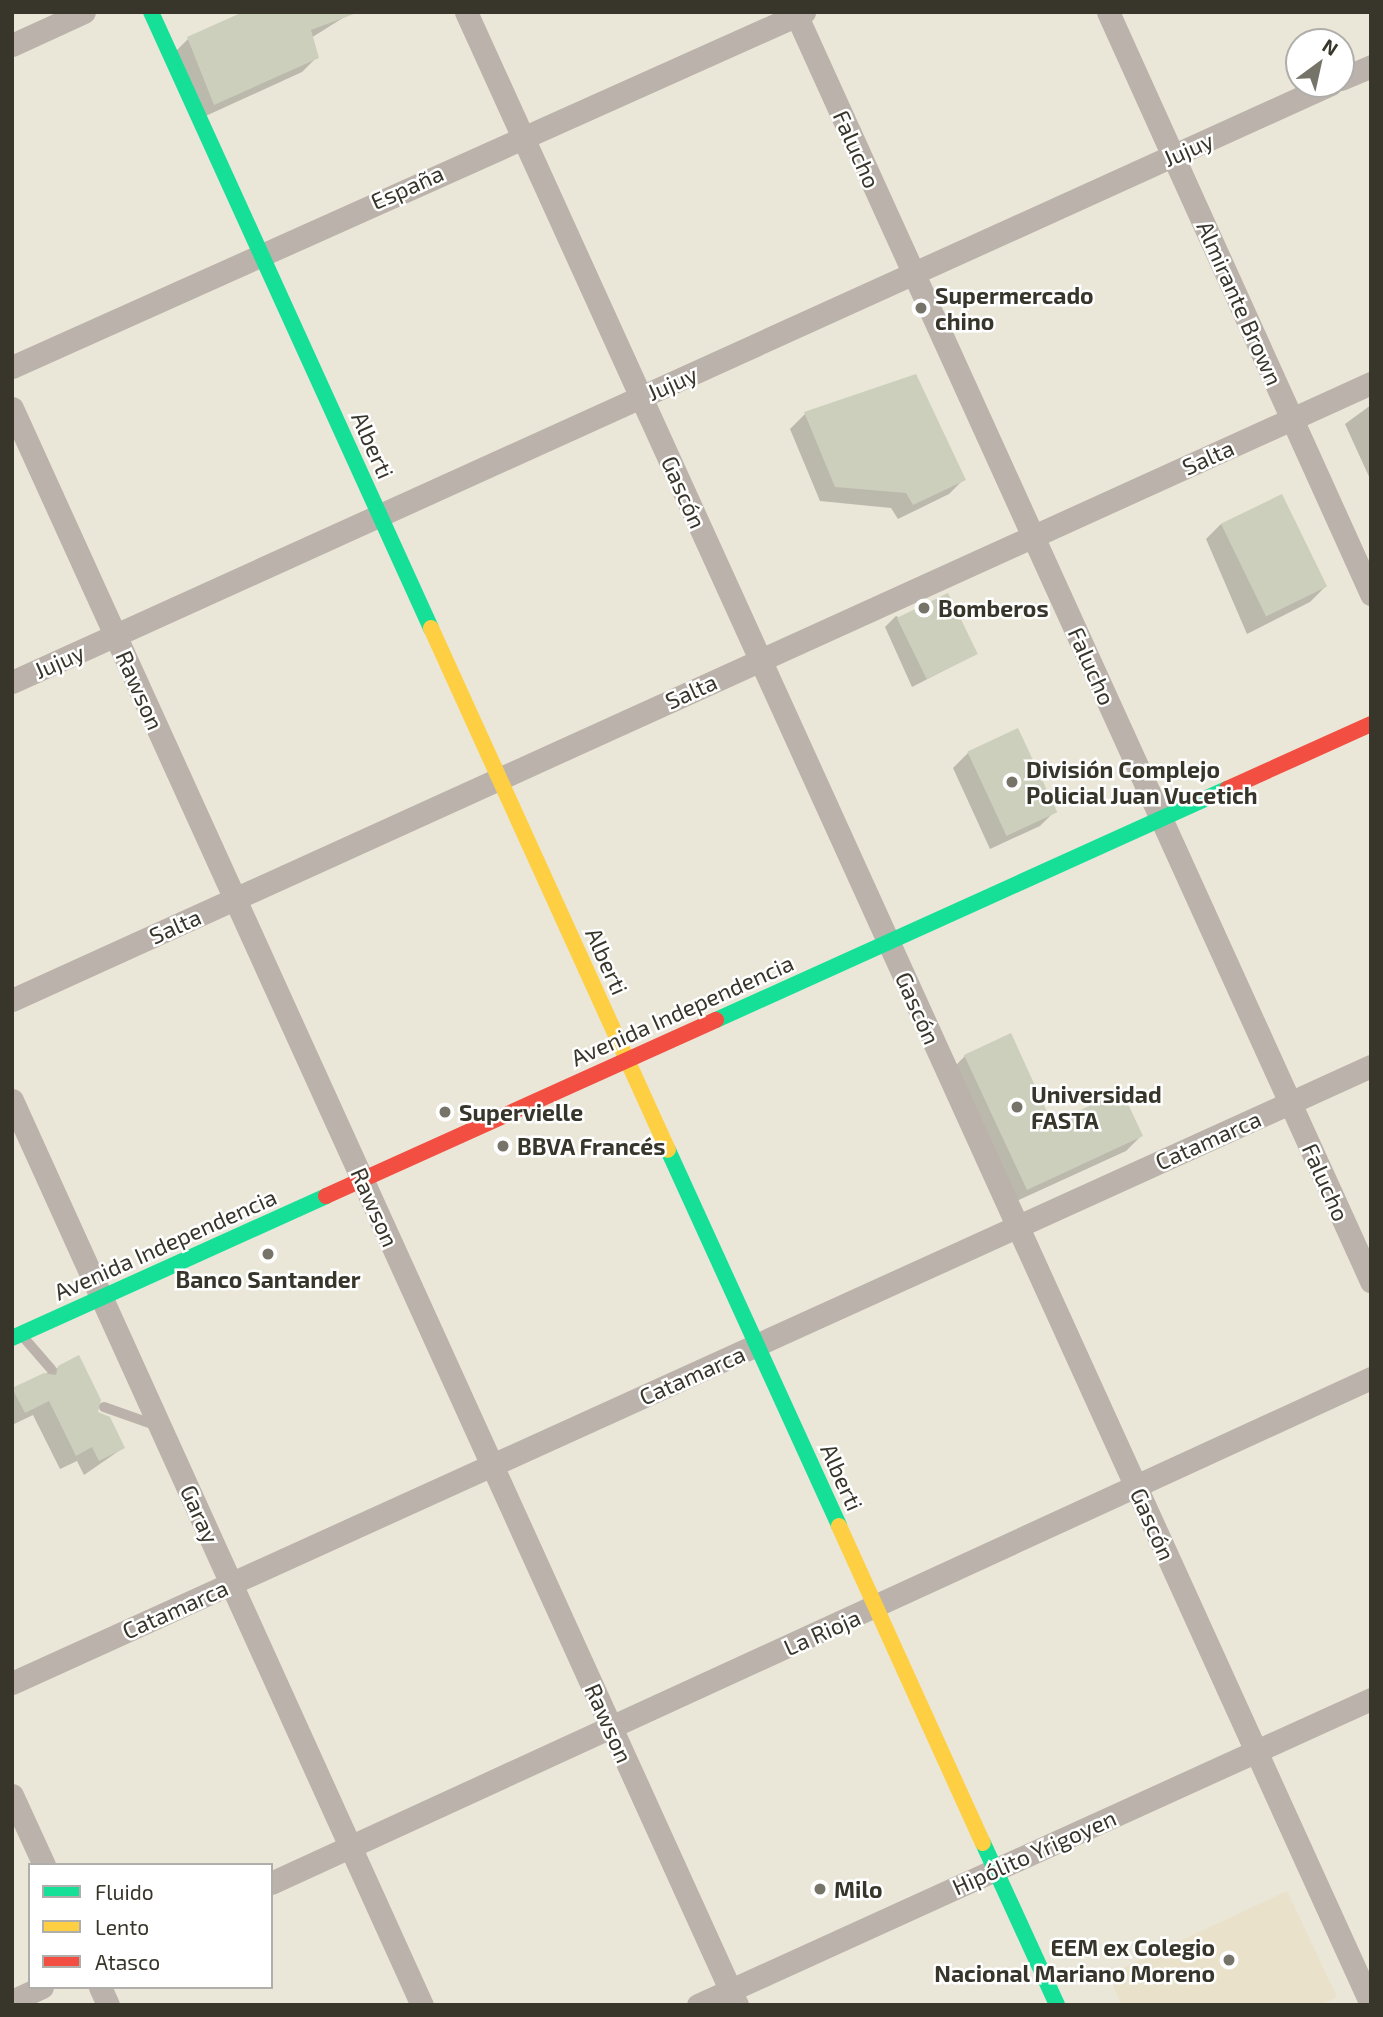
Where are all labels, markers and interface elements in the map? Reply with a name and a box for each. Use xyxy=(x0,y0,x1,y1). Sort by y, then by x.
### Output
north arrow xyxy=(1285,28,1355,98)
text: N xyxy=(1319,33,1343,60)
street label: Falucho xyxy=(828,106,886,192)
street label: Jujuy xyxy=(1159,126,1217,172)
street label: España xyxy=(366,159,448,215)
street label: Almirante Brown xyxy=(1191,217,1289,389)
place label: Supermercado chino xyxy=(935,281,1094,335)
marker: Supermercado chino xyxy=(913,300,929,316)
street label: Jujuy xyxy=(643,360,701,406)
street label: Alberti xyxy=(346,407,400,483)
street label: Salta xyxy=(1178,433,1238,481)
street label: Gascón xyxy=(656,452,712,532)
place label: Bomberos xyxy=(938,594,1049,622)
marker: Bomberos xyxy=(916,600,932,616)
street label: Falucho xyxy=(1063,623,1121,709)
street label: Jujuy xyxy=(30,638,88,684)
street label: Rawson xyxy=(110,646,170,734)
street label: Salta xyxy=(661,667,721,715)
place label: División Complejo Policial Juan Vucetich xyxy=(1026,755,1259,809)
marker: División Complejo Policial Juan Vucetich xyxy=(1004,774,1020,790)
street label: Salta xyxy=(145,902,205,950)
street label: Alberti xyxy=(580,923,634,999)
street label: Avenida Independencia xyxy=(566,948,798,1072)
street label: Gascón xyxy=(890,968,946,1048)
place label: Universidad FASTA xyxy=(1031,1080,1162,1134)
place label: Supervielle xyxy=(459,1098,583,1126)
marker: Universidad FASTA xyxy=(1009,1099,1025,1115)
marker: Supervielle xyxy=(437,1104,453,1120)
street label: Catamarca xyxy=(1151,1104,1265,1176)
place label: BBVA Francés xyxy=(517,1132,666,1160)
marker: BBVA Francés xyxy=(495,1138,511,1154)
street label: Falucho xyxy=(1297,1139,1355,1225)
street label: Rawson xyxy=(345,1163,405,1251)
street label: Avenida Independencia xyxy=(49,1182,281,1306)
marker: Banco Santander xyxy=(260,1246,276,1262)
place label: Banco Santander xyxy=(175,1265,361,1293)
street label: Catamarca xyxy=(635,1339,749,1411)
street label: Alberti xyxy=(815,1439,869,1515)
street label: Garay xyxy=(175,1480,225,1548)
street label: Gascón xyxy=(1125,1484,1181,1564)
street label: Catamarca xyxy=(118,1573,232,1645)
street label: La Rioja xyxy=(779,1603,865,1661)
street label: Rawson xyxy=(579,1679,639,1767)
street label: Hipólito Yrigoyen xyxy=(948,1803,1120,1901)
legend xyxy=(28,1863,273,1989)
place label: Milo xyxy=(834,1875,883,1903)
text: Fluido xyxy=(95,1879,154,1904)
marker: Milo xyxy=(812,1881,828,1897)
text: Lento xyxy=(95,1914,149,1939)
place label: EEM ex Colegio Nacional Mariano Moreno xyxy=(934,1933,1215,1987)
text: Atasco xyxy=(95,1949,160,1974)
marker: EEM ex Colegio Nacional Mariano Moreno xyxy=(1221,1952,1237,1968)

